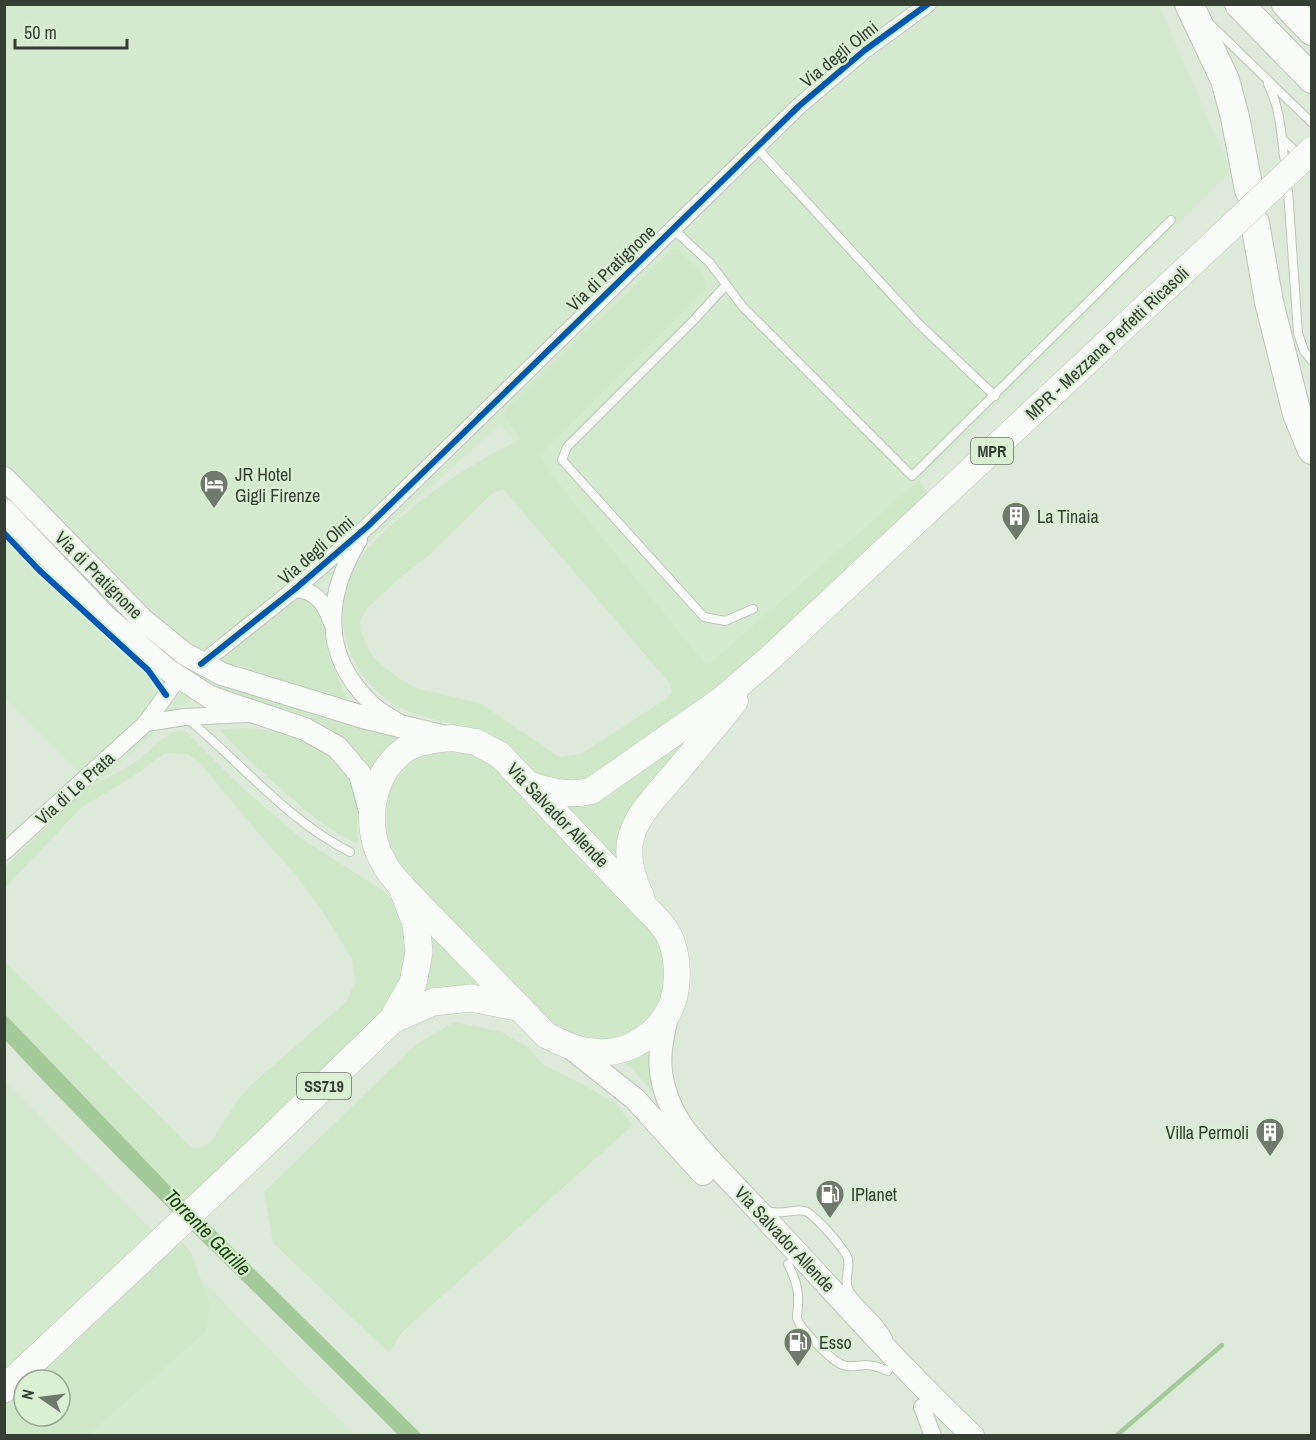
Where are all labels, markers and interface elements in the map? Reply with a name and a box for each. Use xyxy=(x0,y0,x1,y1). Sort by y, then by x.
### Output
scale bar xyxy=(15,12,128,50)
street label: Via degli Olmi xyxy=(795,15,883,93)
text: 50 m xyxy=(24,20,57,45)
street label: Via di Pratignone xyxy=(561,219,661,317)
street label: MPR - Mezzana Perfetti Ricasoli xyxy=(1020,261,1194,425)
road number: MPR xyxy=(971,438,1013,464)
place label: JR Hotel Gigli Firenze xyxy=(235,462,320,508)
hotel icon: JR Hotel Gigli Firenze xyxy=(198,468,230,510)
building icon: La Tinaia xyxy=(1000,500,1032,542)
place label: La Tinaia xyxy=(1037,504,1099,529)
street label: Via degli Olmi xyxy=(273,510,359,590)
street label: Via di Pratignone xyxy=(50,526,148,624)
street label: Via di Le Prata xyxy=(30,746,120,830)
street label: Via Salvador Allende xyxy=(502,757,614,873)
road number: SS719 xyxy=(297,1073,351,1099)
building icon: Villa Permoli xyxy=(1254,1116,1286,1158)
place label: Villa Permoli xyxy=(1166,1120,1249,1145)
fuel station icon: IPlanet xyxy=(814,1178,846,1220)
street label: Via Salvador Allende xyxy=(729,1180,841,1298)
place label: IPlanet xyxy=(851,1182,897,1207)
water label: Torrente Garille xyxy=(159,1183,257,1281)
fuel station icon: Esso xyxy=(782,1326,814,1368)
place label: Esso xyxy=(819,1330,852,1355)
north arrow xyxy=(12,1368,72,1428)
text: N xyxy=(16,1387,39,1402)

